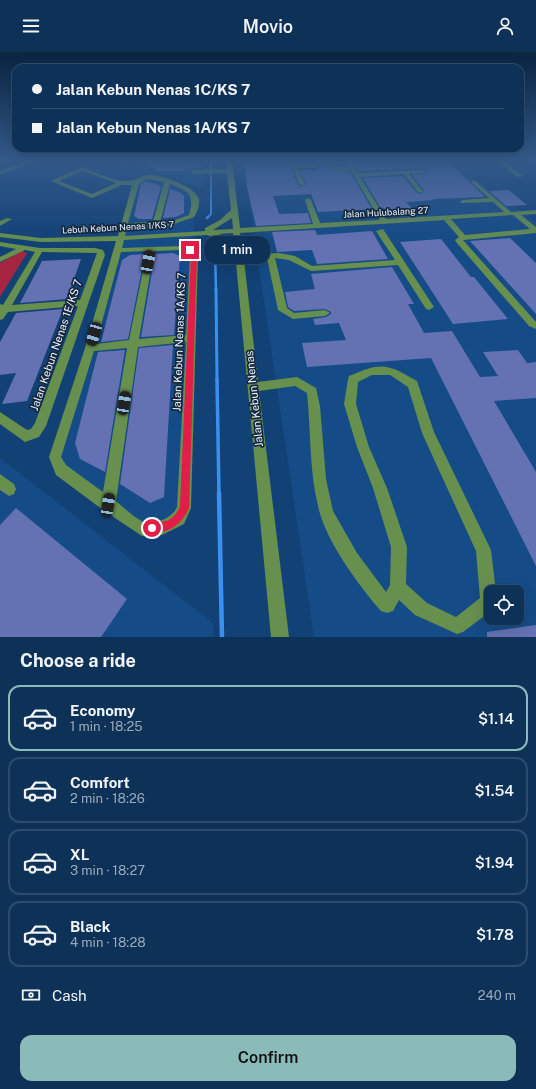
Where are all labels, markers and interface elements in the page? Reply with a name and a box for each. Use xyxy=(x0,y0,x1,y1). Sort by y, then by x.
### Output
icon: menu xyxy=(20,15,42,37)
icon: person xyxy=(494,15,516,37)
text: Movio xyxy=(243,16,293,37)
text: Jalan Kebun Nenas 1C/KS 7 xyxy=(56,81,250,98)
text: Jalan Kebun Nenas 1A/KS 7 xyxy=(56,119,250,136)
street label: Jalan Hulubalang 27 xyxy=(343,204,429,220)
street label: Lebuh Kebun Nenas 1/KS 7 xyxy=(62,219,174,235)
callout: 1 min xyxy=(204,236,270,264)
route end xyxy=(181,241,199,259)
text: 1 min xyxy=(222,242,252,257)
car xyxy=(140,249,156,275)
street label: Jalan Kebun Nenas 1A/KS 7 xyxy=(171,272,187,412)
street label: Jalan Kebun Nenas 1E/KS 7 xyxy=(28,277,84,412)
car xyxy=(85,321,103,347)
street label: Jalan Kebun Nenas xyxy=(243,350,265,448)
car xyxy=(116,390,132,416)
car xyxy=(100,492,116,518)
route start xyxy=(143,519,161,537)
map controls xyxy=(484,585,524,625)
button: locate xyxy=(484,585,524,625)
text: Choose a ride xyxy=(20,650,136,671)
icon: car xyxy=(22,700,58,736)
text: Economy xyxy=(70,702,135,719)
text: $1.14 xyxy=(478,710,514,727)
text: 1 min · 18:25 xyxy=(70,719,143,734)
icon: car xyxy=(22,772,58,808)
text: Comfort xyxy=(70,774,130,791)
text: $1.54 xyxy=(474,782,514,799)
text: 2 min · 18:26 xyxy=(70,791,145,806)
icon: car xyxy=(22,844,58,880)
text: XL xyxy=(70,846,89,863)
text: $1.94 xyxy=(475,854,514,871)
text: 3 min · 18:27 xyxy=(70,863,145,878)
icon: car xyxy=(22,916,58,952)
text: Black xyxy=(70,918,110,935)
text: $1.78 xyxy=(476,926,514,943)
text: 4 min · 18:28 xyxy=(70,935,146,950)
icon: cash xyxy=(20,984,42,1006)
text: Cash xyxy=(52,987,87,1004)
text: 240 m xyxy=(478,988,516,1003)
button: Confirm xyxy=(20,1035,516,1081)

